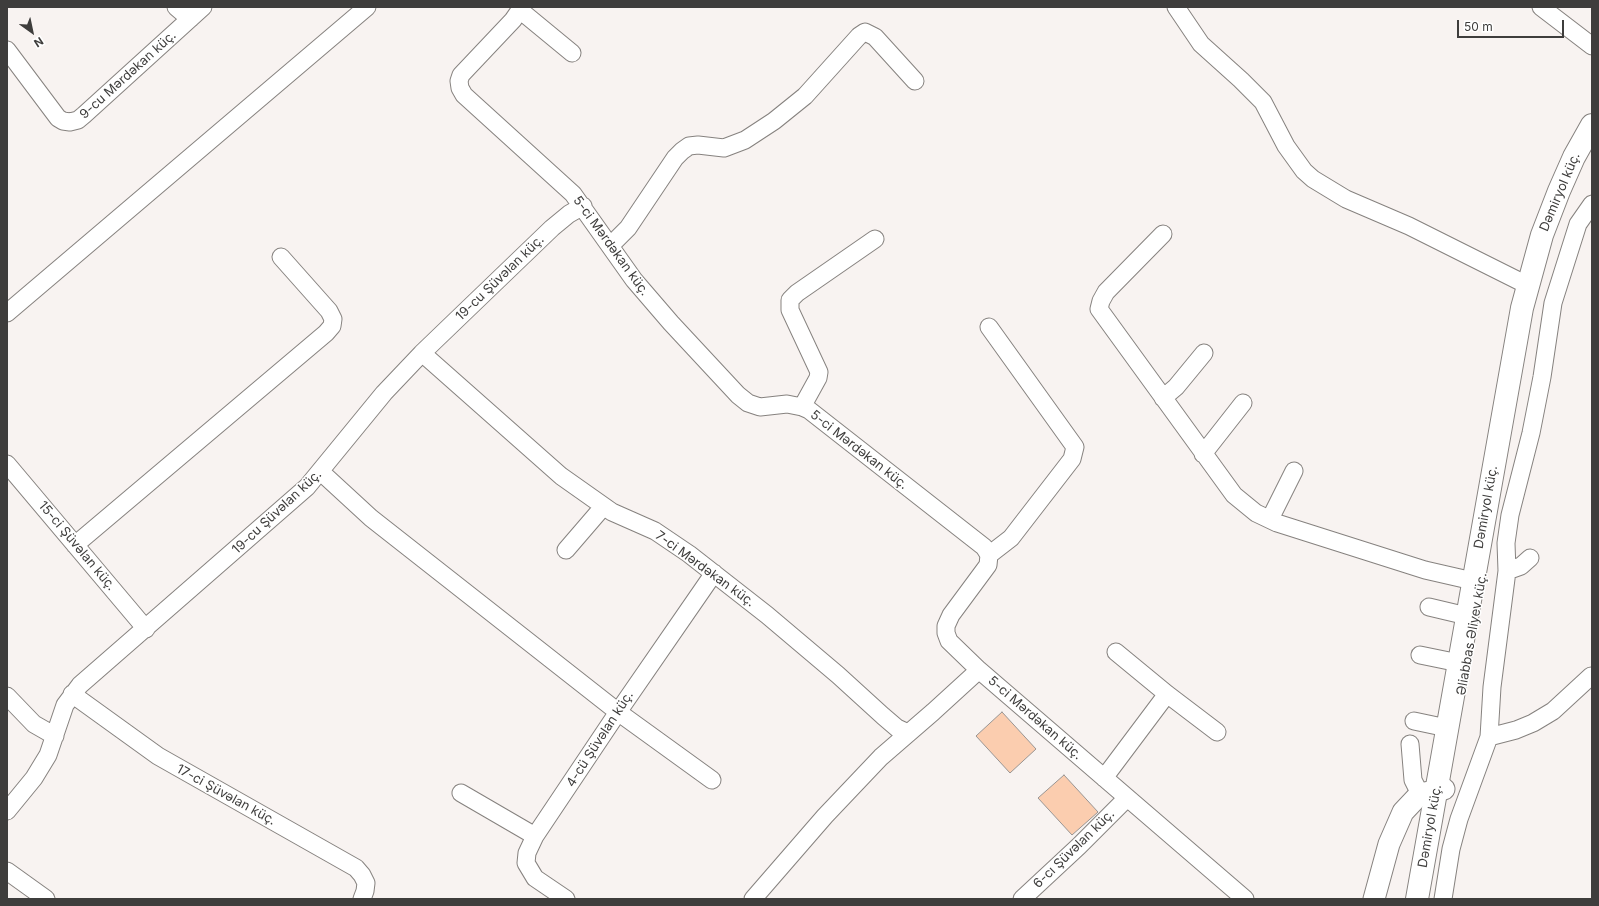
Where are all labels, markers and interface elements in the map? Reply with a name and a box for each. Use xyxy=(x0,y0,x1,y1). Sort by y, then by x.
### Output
north arrow xyxy=(12,12,52,52)
scale bar xyxy=(1459,12,1566,38)
text: 50 m xyxy=(1464,19,1493,34)
street label: 9-cu Mərdəkan küç. xyxy=(77,28,179,122)
text: N xyxy=(31,34,46,50)
street label: Dəmiryol küç. xyxy=(1536,150,1584,234)
street label: 5-ci Mərdəkan küç. xyxy=(570,193,652,299)
street label: 19-cu Şüvəlan küç. xyxy=(453,232,547,324)
street label: 5-ci Mərdəkan küç. xyxy=(807,407,911,493)
street label: Dəmiryol küç. xyxy=(1471,464,1501,550)
street label: 19-cu Şüvəlan küç. xyxy=(229,467,325,557)
street label: 15-ci Şüvəlan küç. xyxy=(35,498,119,594)
street label: 7-ci Mərdəkan küç. xyxy=(652,528,758,610)
street label: Əliabbas Əliyev küç. xyxy=(1454,571,1490,697)
street label: 5-ci Mərdəkan küç. xyxy=(985,673,1085,763)
street label: 4-cü Şüvəlan küç. xyxy=(563,688,637,790)
street label: 17-ci Şüvəlan küç. xyxy=(174,761,278,829)
street label: Dəmiryol küç. xyxy=(1415,783,1445,869)
street label: 6-cı Şüvəlan küç. xyxy=(1030,806,1118,892)

